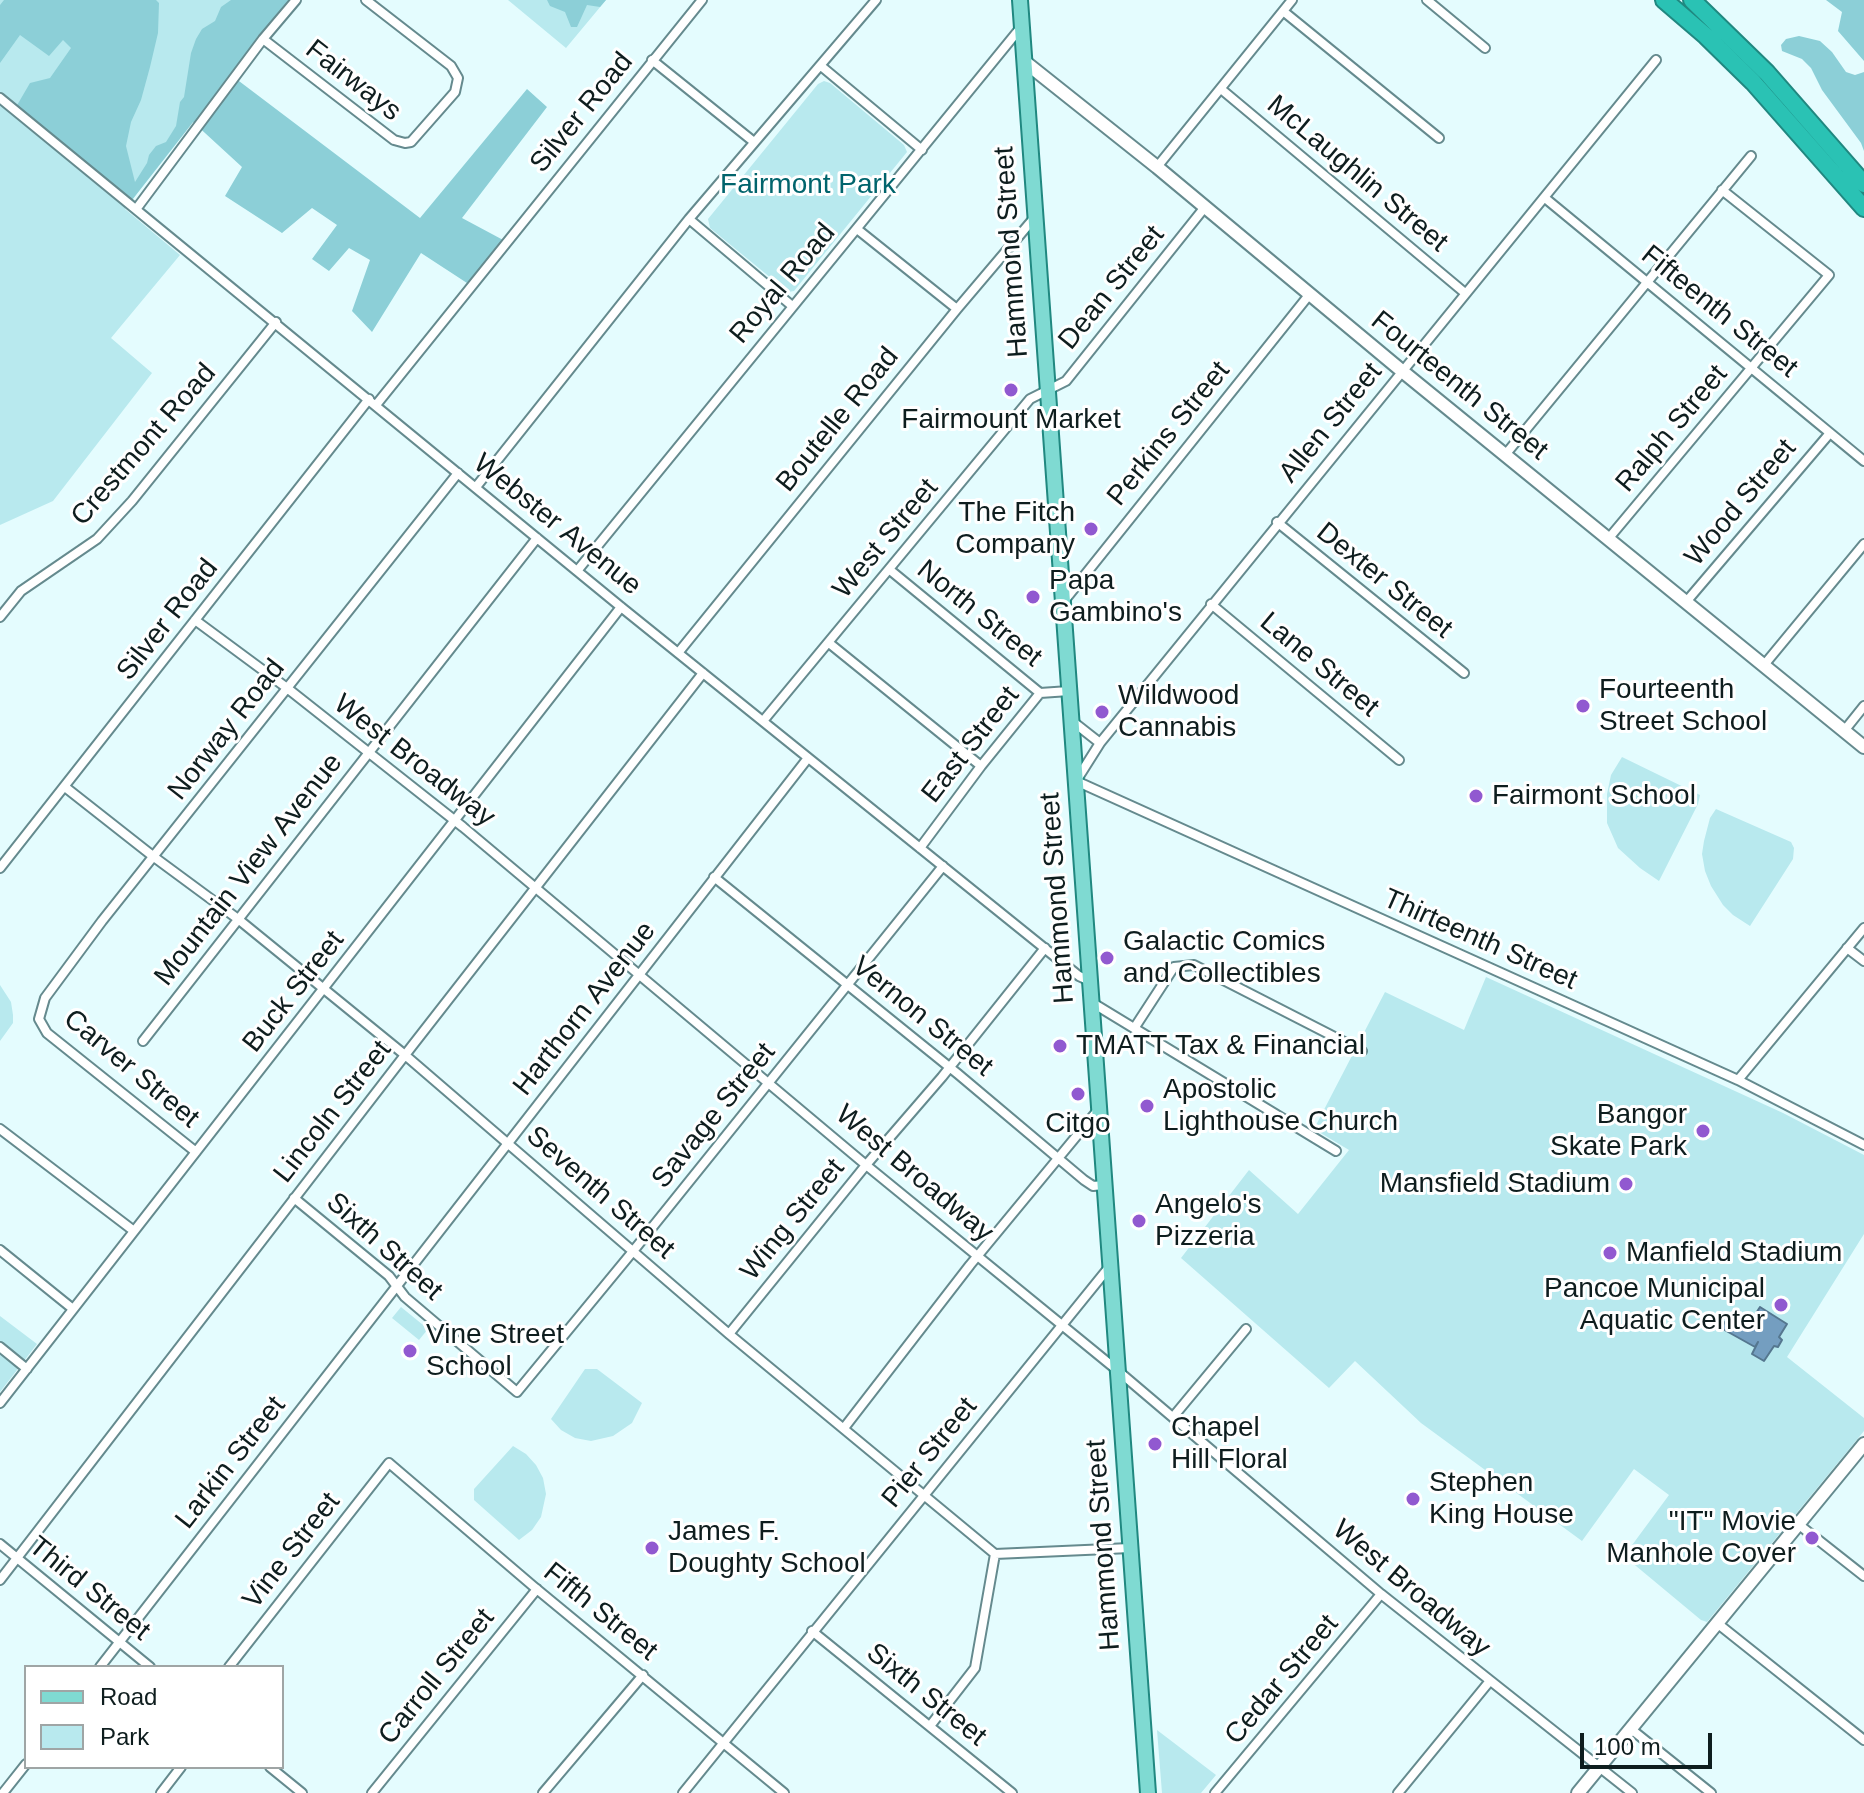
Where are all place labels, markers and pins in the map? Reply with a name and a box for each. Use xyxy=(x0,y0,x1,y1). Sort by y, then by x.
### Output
marker: Fairmount Market xyxy=(1002,381,1020,399)
place label: Fairmount Market xyxy=(901,403,1121,437)
place label: The Fitch Company xyxy=(955,496,1075,562)
marker: The Fitch Company xyxy=(1082,520,1100,538)
place label: Papa Gambino's xyxy=(1049,564,1182,630)
marker: Papa Gambino's xyxy=(1024,588,1042,606)
place label: Fourteenth Street School xyxy=(1599,673,1767,739)
place label: Wildwood Cannabis xyxy=(1118,679,1239,745)
marker: Fourteenth Street School xyxy=(1574,697,1592,715)
marker: Wildwood Cannabis xyxy=(1093,703,1111,721)
place label: Fairmont School xyxy=(1492,779,1696,813)
marker: Fairmont School xyxy=(1467,787,1485,805)
place label: Galactic Comics and Collectibles xyxy=(1123,925,1325,991)
marker: Galactic Comics and Collectibles xyxy=(1098,949,1116,967)
place label: TMATT Tax & Financial xyxy=(1076,1029,1365,1063)
marker: TMATT Tax & Financial xyxy=(1051,1037,1069,1055)
place label: Apostolic Lighthouse Church xyxy=(1163,1073,1398,1139)
marker: Citgo xyxy=(1069,1085,1087,1103)
marker: Apostolic Lighthouse Church xyxy=(1138,1097,1156,1115)
place label: Bangor Skate Park xyxy=(1550,1098,1687,1164)
place label: Citgo xyxy=(1045,1107,1111,1141)
marker: Bangor Skate Park xyxy=(1694,1122,1712,1140)
place label: Mansfield Stadium xyxy=(1380,1167,1610,1201)
marker: Mansfield Stadium xyxy=(1617,1175,1635,1193)
place label: Angelo's Pizzeria xyxy=(1155,1188,1262,1254)
marker: Angelo's Pizzeria xyxy=(1130,1212,1148,1230)
place label: Manfield Stadium xyxy=(1626,1236,1842,1270)
marker: Manfield Stadium xyxy=(1601,1244,1619,1262)
place label: Pancoe Municipal Aquatic Center xyxy=(1544,1272,1765,1338)
marker: Pancoe Municipal Aquatic Center xyxy=(1772,1296,1790,1314)
place label: Vine Street School xyxy=(426,1318,564,1384)
marker: Vine Street School xyxy=(401,1342,419,1360)
place label: Chapel Hill Floral xyxy=(1171,1411,1288,1477)
marker: Chapel Hill Floral xyxy=(1146,1435,1164,1453)
place label: Stephen King House xyxy=(1429,1466,1574,1532)
marker: Stephen King House xyxy=(1404,1490,1422,1508)
place label: "IT" Movie Manhole Cover xyxy=(1606,1505,1796,1571)
place label: James F. Doughty School xyxy=(668,1515,866,1581)
marker: "IT" Movie Manhole Cover xyxy=(1803,1529,1821,1547)
marker: James F. Doughty School xyxy=(643,1539,661,1557)

